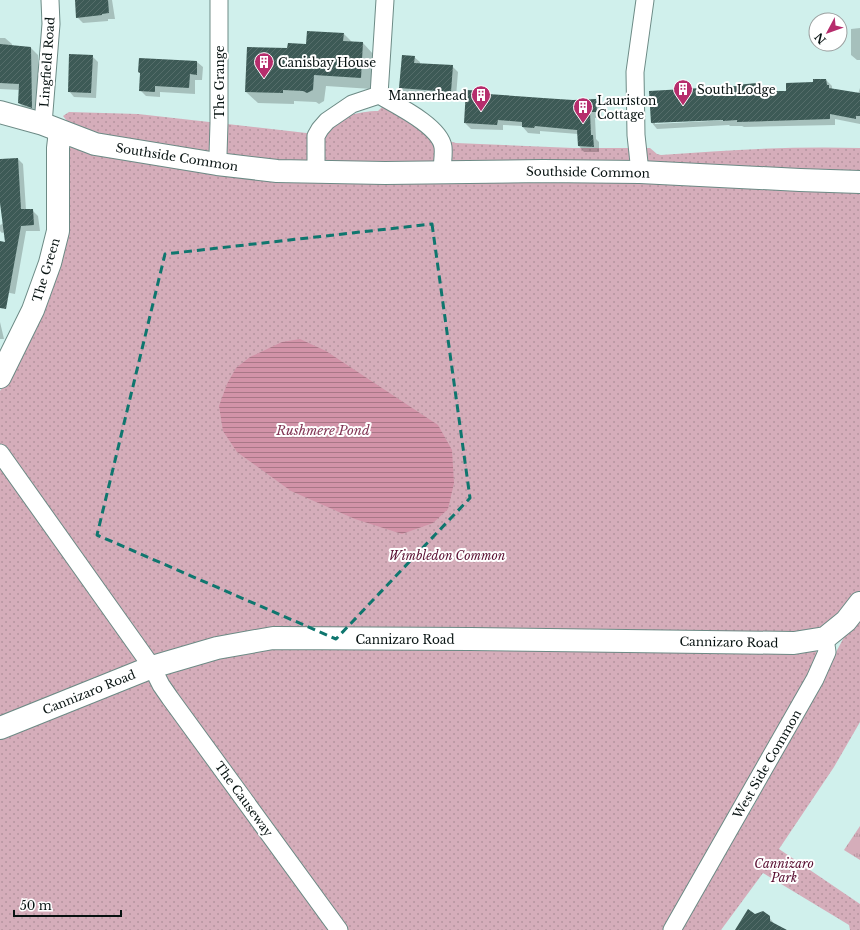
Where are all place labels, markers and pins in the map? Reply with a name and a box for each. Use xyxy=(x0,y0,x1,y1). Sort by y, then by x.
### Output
building icon: Canisbay House xyxy=(253,51,275,79)
place label: Canisbay House xyxy=(278,55,376,70)
building icon: South Lodge xyxy=(672,78,694,106)
place label: South Lodge xyxy=(697,82,776,97)
building icon: Mannerhead xyxy=(470,84,492,112)
place label: Mannerhead xyxy=(388,88,467,103)
place label: Lauriston Cottage xyxy=(597,93,656,122)
building icon: Lauriston Cottage xyxy=(572,96,594,124)

